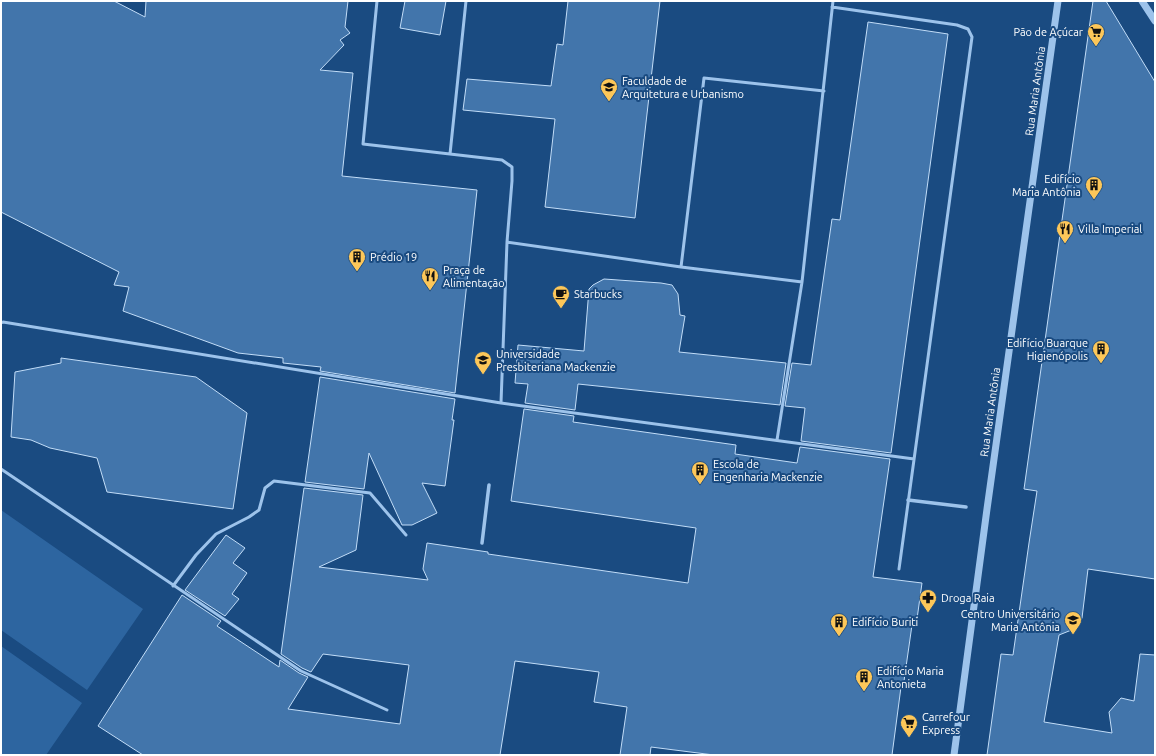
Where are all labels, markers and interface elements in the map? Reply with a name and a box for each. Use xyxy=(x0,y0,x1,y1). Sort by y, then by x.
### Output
supermarket icon: Pão de Açúcar xyxy=(1086,22,1106,47)
place label: Pão de Açúcar xyxy=(1013,26,1084,38)
street label: Rua Maria Antônia xyxy=(1023,45,1047,137)
place label: Faculdade de Arquitetura e Urbanismo xyxy=(622,75,744,100)
school or university icon: Faculdade de Arquitetura e Urbanismo xyxy=(599,77,619,102)
place label: Edifício Maria Antônia xyxy=(1012,173,1081,198)
building icon: Edifício Maria Antônia xyxy=(1084,175,1104,200)
restaurant icon: Villa Imperial xyxy=(1055,219,1075,244)
place label: Villa Imperial xyxy=(1078,223,1142,235)
building icon: Prédio 19 xyxy=(347,247,367,272)
place label: Prédio 19 xyxy=(370,251,417,263)
place label: Praça de Alimentação xyxy=(443,264,505,289)
restaurant icon: Praça de Alimentação xyxy=(420,266,440,291)
cafe icon: Starbucks xyxy=(551,284,571,309)
place label: Starbucks xyxy=(574,288,622,300)
place label: Edifício Buarque Higienópolis xyxy=(1007,337,1088,362)
building icon: Edifício Buarque Higienópolis xyxy=(1091,339,1111,364)
place label: Universidade Presbiteriana Mackenzie xyxy=(496,348,616,373)
school or university icon: Universidade Presbiteriana Mackenzie xyxy=(473,350,493,375)
street label: Rua Maria Antônia xyxy=(978,366,1002,458)
place label: Escola de Engenharia Mackenzie xyxy=(713,458,823,483)
building icon: Escola de Engenharia Mackenzie xyxy=(690,460,710,485)
pharmacy icon: Droga Raia xyxy=(918,588,938,613)
place label: Droga Raia xyxy=(941,592,995,604)
place label: Centro Universitário Maria Antônia xyxy=(961,608,1060,633)
school or university icon: Centro Universitário Maria Antônia xyxy=(1063,610,1083,635)
building icon: Edifício Buriti xyxy=(829,612,849,637)
place label: Edifício Buriti xyxy=(852,616,918,628)
place label: Edifício Maria Antonieta xyxy=(877,665,944,690)
building icon: Edifício Maria Antonieta xyxy=(854,667,874,692)
place label: Carrefour Express xyxy=(922,711,971,736)
supermarket icon: Carrefour Express xyxy=(899,713,919,738)

